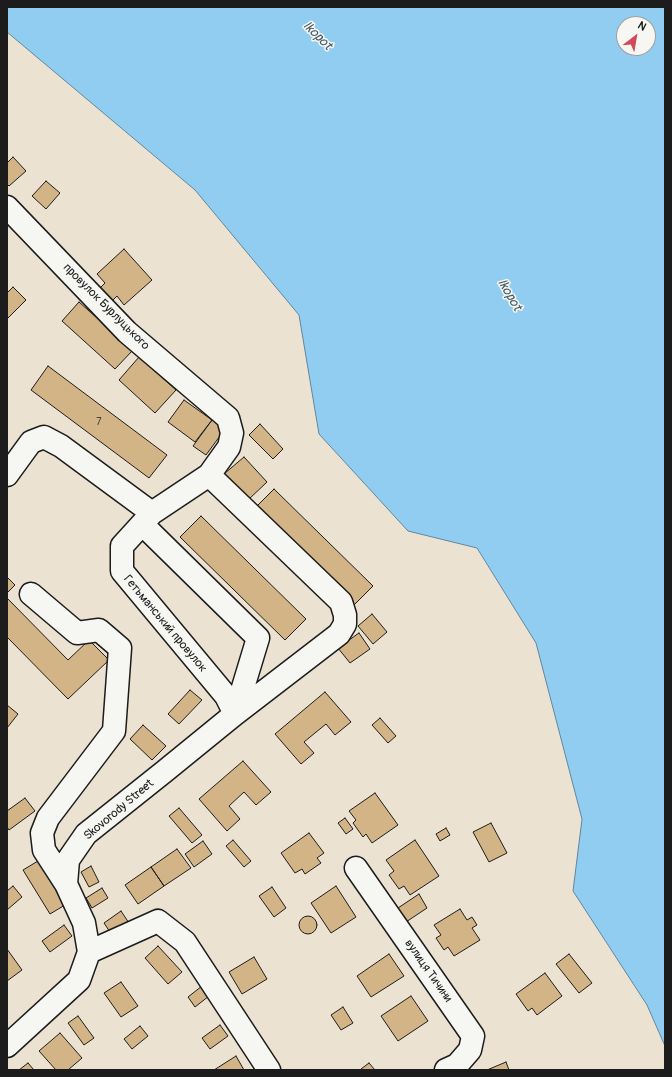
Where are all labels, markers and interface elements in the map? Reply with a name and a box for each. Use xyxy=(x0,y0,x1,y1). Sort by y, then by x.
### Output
north arrow xyxy=(616,16,656,56)
water label: Ikopot xyxy=(299,18,335,54)
text: N xyxy=(635,19,648,34)
street label: провулок Бурлуцького xyxy=(60,261,152,353)
water label: Ikopot xyxy=(494,276,524,314)
house number: 7 xyxy=(96,416,102,428)
street label: Гетьманський провулок xyxy=(120,572,210,676)
street label: Skovorody Street xyxy=(81,777,157,843)
street label: вулиця Тичини xyxy=(401,937,455,1005)

